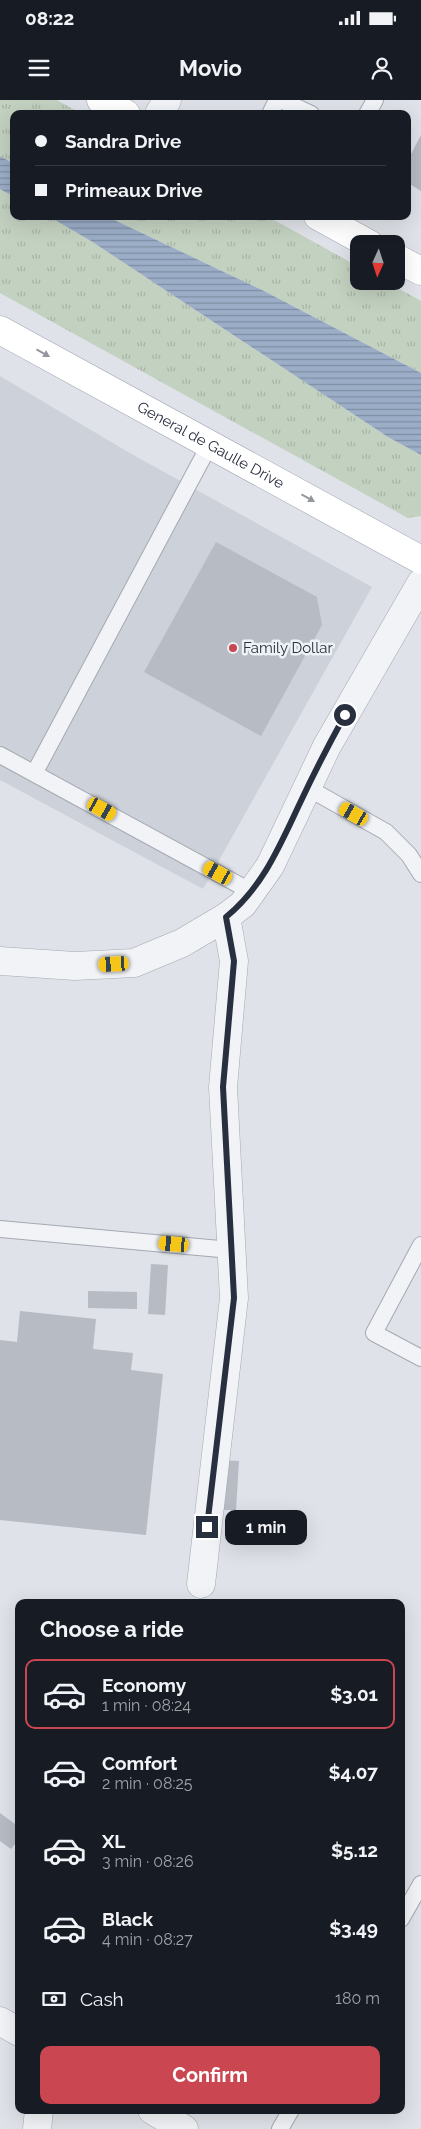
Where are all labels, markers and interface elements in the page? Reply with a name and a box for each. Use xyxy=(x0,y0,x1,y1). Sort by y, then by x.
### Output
text: 08:22 xyxy=(25,7,74,29)
icon: menu xyxy=(25,54,53,82)
icon: person xyxy=(368,54,396,82)
text: Movio xyxy=(179,55,242,81)
text: Sandra Drive xyxy=(65,130,181,152)
text: Primeaux Drive xyxy=(65,179,203,201)
north arrow xyxy=(350,235,405,290)
map controls xyxy=(350,235,405,290)
one-way arrow xyxy=(35,349,50,357)
street label: General de Gaulle Drive xyxy=(134,398,287,492)
one-way arrow xyxy=(301,494,316,502)
place label: Family Dollar xyxy=(243,639,333,657)
marker: Family Dollar xyxy=(227,642,239,654)
route start xyxy=(334,704,356,726)
car xyxy=(85,795,118,823)
car xyxy=(337,800,370,828)
car xyxy=(201,859,234,887)
car xyxy=(98,956,129,972)
car xyxy=(158,1235,189,1253)
callout: 1 min xyxy=(224,1510,307,1544)
route end xyxy=(196,1516,218,1538)
text: 1 min xyxy=(246,1518,286,1537)
text: Choose a ride xyxy=(40,1616,184,1642)
icon: car xyxy=(42,1672,87,1717)
text: Economy xyxy=(102,1674,186,1696)
text: $3.01 xyxy=(330,1683,378,1705)
text: 1 min · 08:24 xyxy=(102,1696,191,1715)
icon: car xyxy=(42,1750,87,1795)
text: Comfort xyxy=(102,1752,177,1774)
text: $4.07 xyxy=(329,1761,378,1783)
text: 2 min · 08:25 xyxy=(102,1774,192,1793)
icon: car xyxy=(42,1828,87,1873)
text: XL xyxy=(102,1830,125,1852)
text: $5.12 xyxy=(331,1839,378,1861)
text: 3 min · 08:26 xyxy=(102,1852,194,1871)
icon: car xyxy=(42,1906,87,1951)
text: Black xyxy=(102,1908,153,1930)
text: $3.49 xyxy=(329,1917,378,1939)
text: 4 min · 08:27 xyxy=(102,1930,193,1949)
icon: cash xyxy=(40,1985,68,2013)
text: Cash xyxy=(80,1988,124,2010)
text: 180 m xyxy=(335,1989,380,2008)
button: Confirm xyxy=(40,2046,380,2104)

